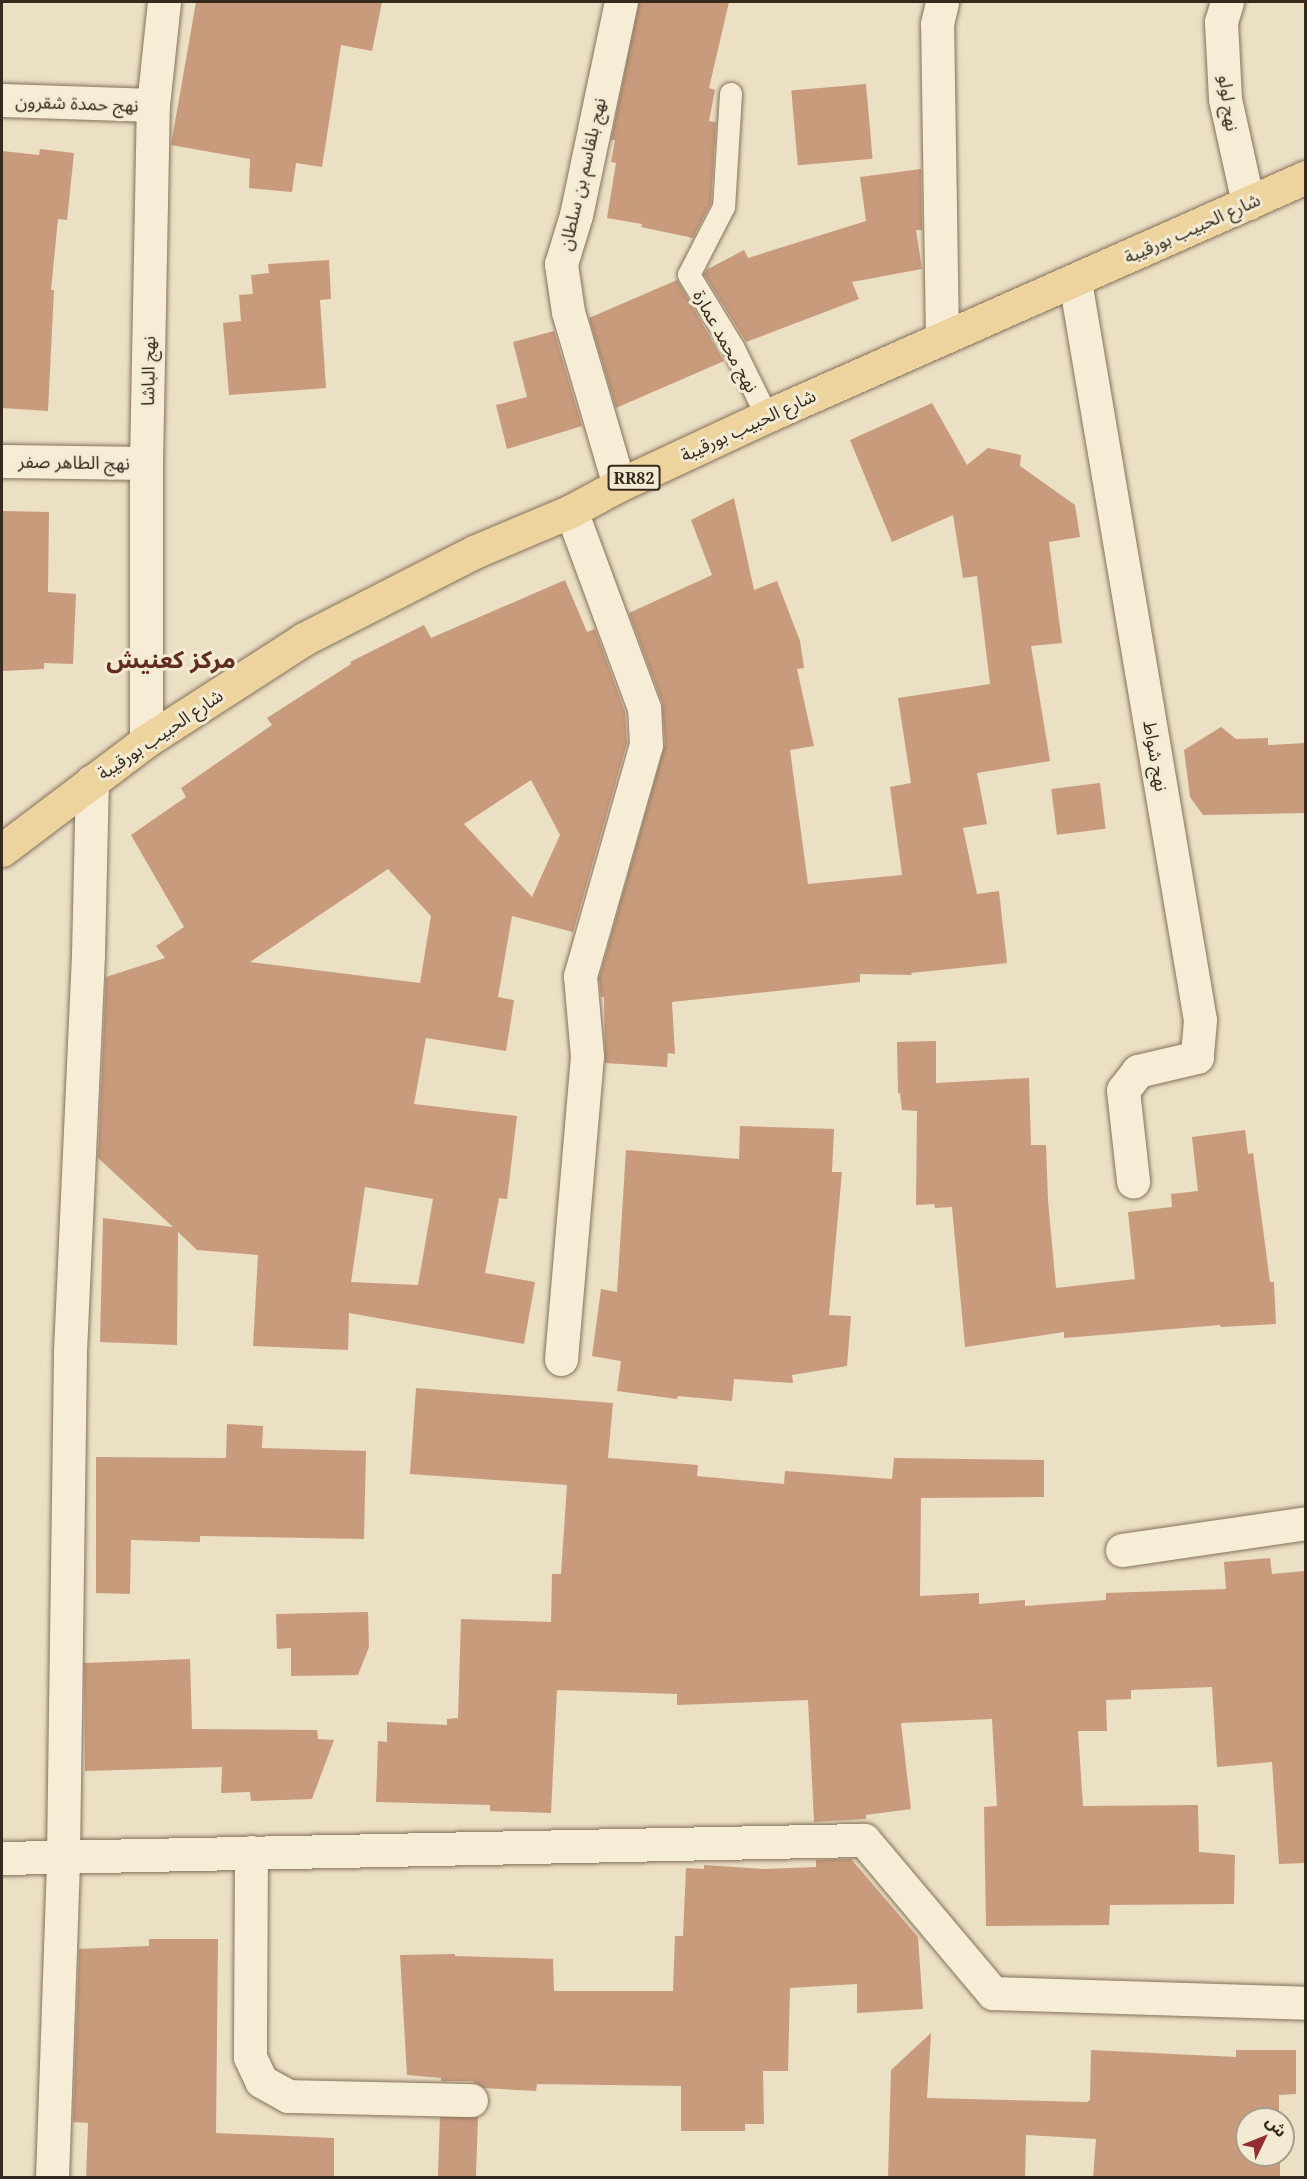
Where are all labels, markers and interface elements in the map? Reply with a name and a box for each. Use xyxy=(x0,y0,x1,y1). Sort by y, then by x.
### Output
street label: نهج لولو xyxy=(1214,73,1244,133)
street label: نهج حمدة شقرون xyxy=(15,90,139,116)
street label: نهج بلقاسم بن سلطان xyxy=(554,95,610,253)
street label: شارع الحبيب بورقيبة xyxy=(1121,188,1263,268)
street label: نهج محمد عمارة xyxy=(689,286,763,396)
street label: نهج الباشا xyxy=(137,336,159,406)
street label: شارع الحبيب بورقيبة xyxy=(677,384,819,466)
street label: نهج الطاهر صفر xyxy=(18,450,130,474)
road number: RR82 xyxy=(607,465,661,491)
district label: مركز كعنيش xyxy=(106,645,236,673)
street label: شارع الحبيب بورقيبة xyxy=(93,684,227,784)
street label: نهج شواط xyxy=(1139,719,1173,793)
north arrow xyxy=(1235,2107,1295,2167)
text: ش xyxy=(1261,2111,1292,2142)

